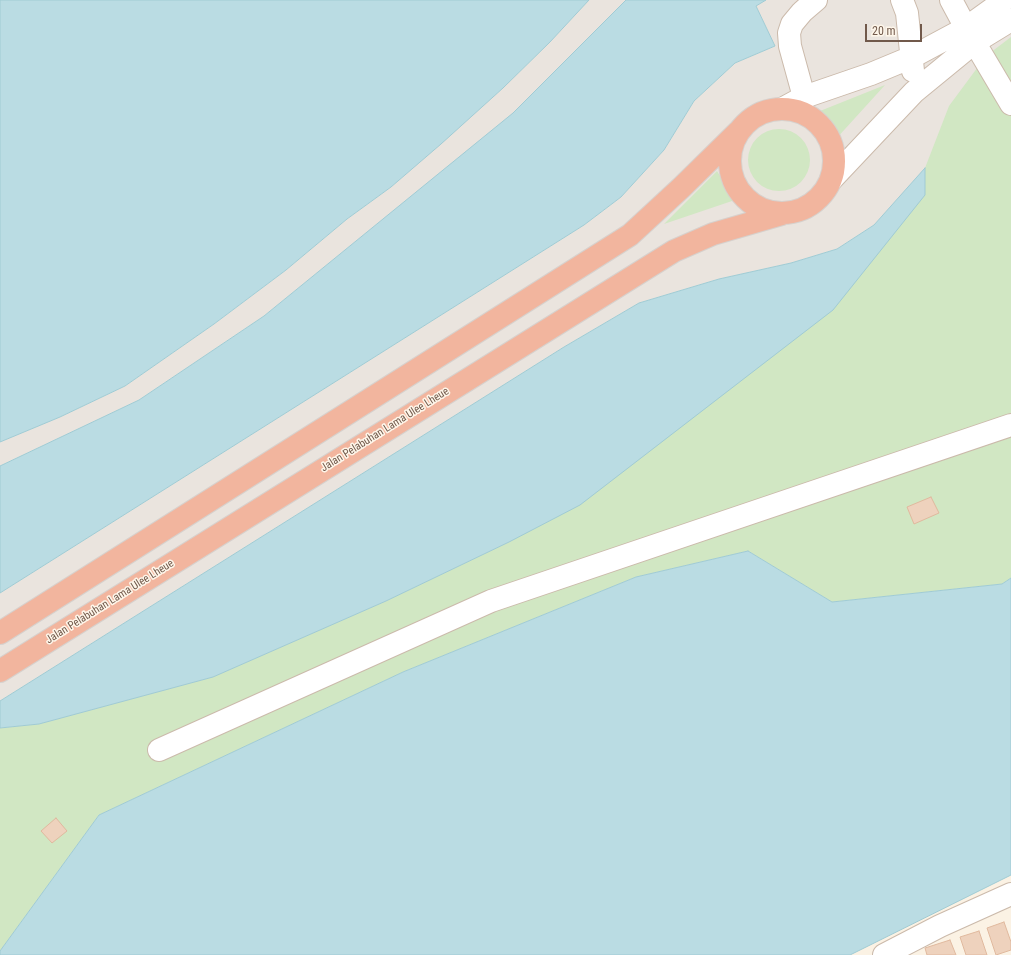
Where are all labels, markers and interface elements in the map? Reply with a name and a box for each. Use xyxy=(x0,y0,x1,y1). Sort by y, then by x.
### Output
scale bar xyxy=(867,16,924,42)
text: 20 m xyxy=(872,24,896,38)
street label: Jalan Pelabuhan Lama Ulee Lheue xyxy=(318,385,452,475)
street label: Jalan Pelabuhan Lama Ulee Lheue xyxy=(43,557,177,647)

